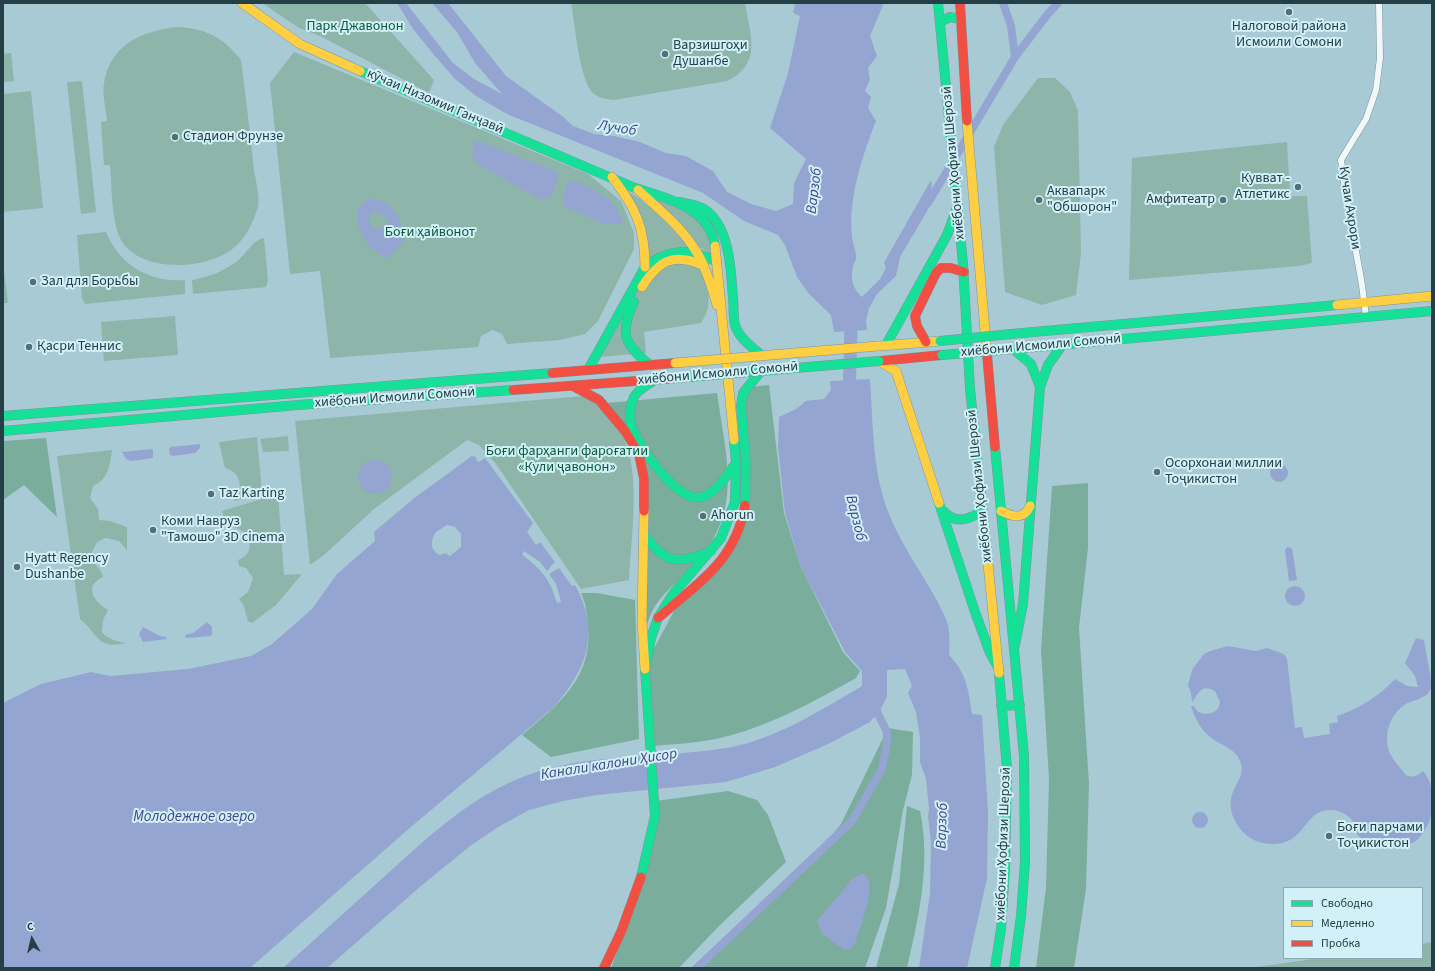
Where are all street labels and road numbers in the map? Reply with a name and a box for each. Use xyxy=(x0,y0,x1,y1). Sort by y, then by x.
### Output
street label: кӯчаи Низомии Ганҷавӣ xyxy=(364,66,506,138)
street label: хиёбони Ҳофизи Шерозӣ xyxy=(939,86,969,240)
street label: Кучаи Ахрори xyxy=(1334,165,1364,251)
street label: хиёбони Исмоили Сомонӣ xyxy=(960,331,1122,361)
street label: хиёбони Исмоили Сомонӣ xyxy=(637,359,799,389)
street label: хиёбони Исмоили Сомонӣ xyxy=(314,384,476,412)
street label: хиёбони Ҳофизи Шерозӣ xyxy=(964,408,996,564)
street label: хиёбони Ҳофизи Шерозӣ xyxy=(993,767,1015,921)

